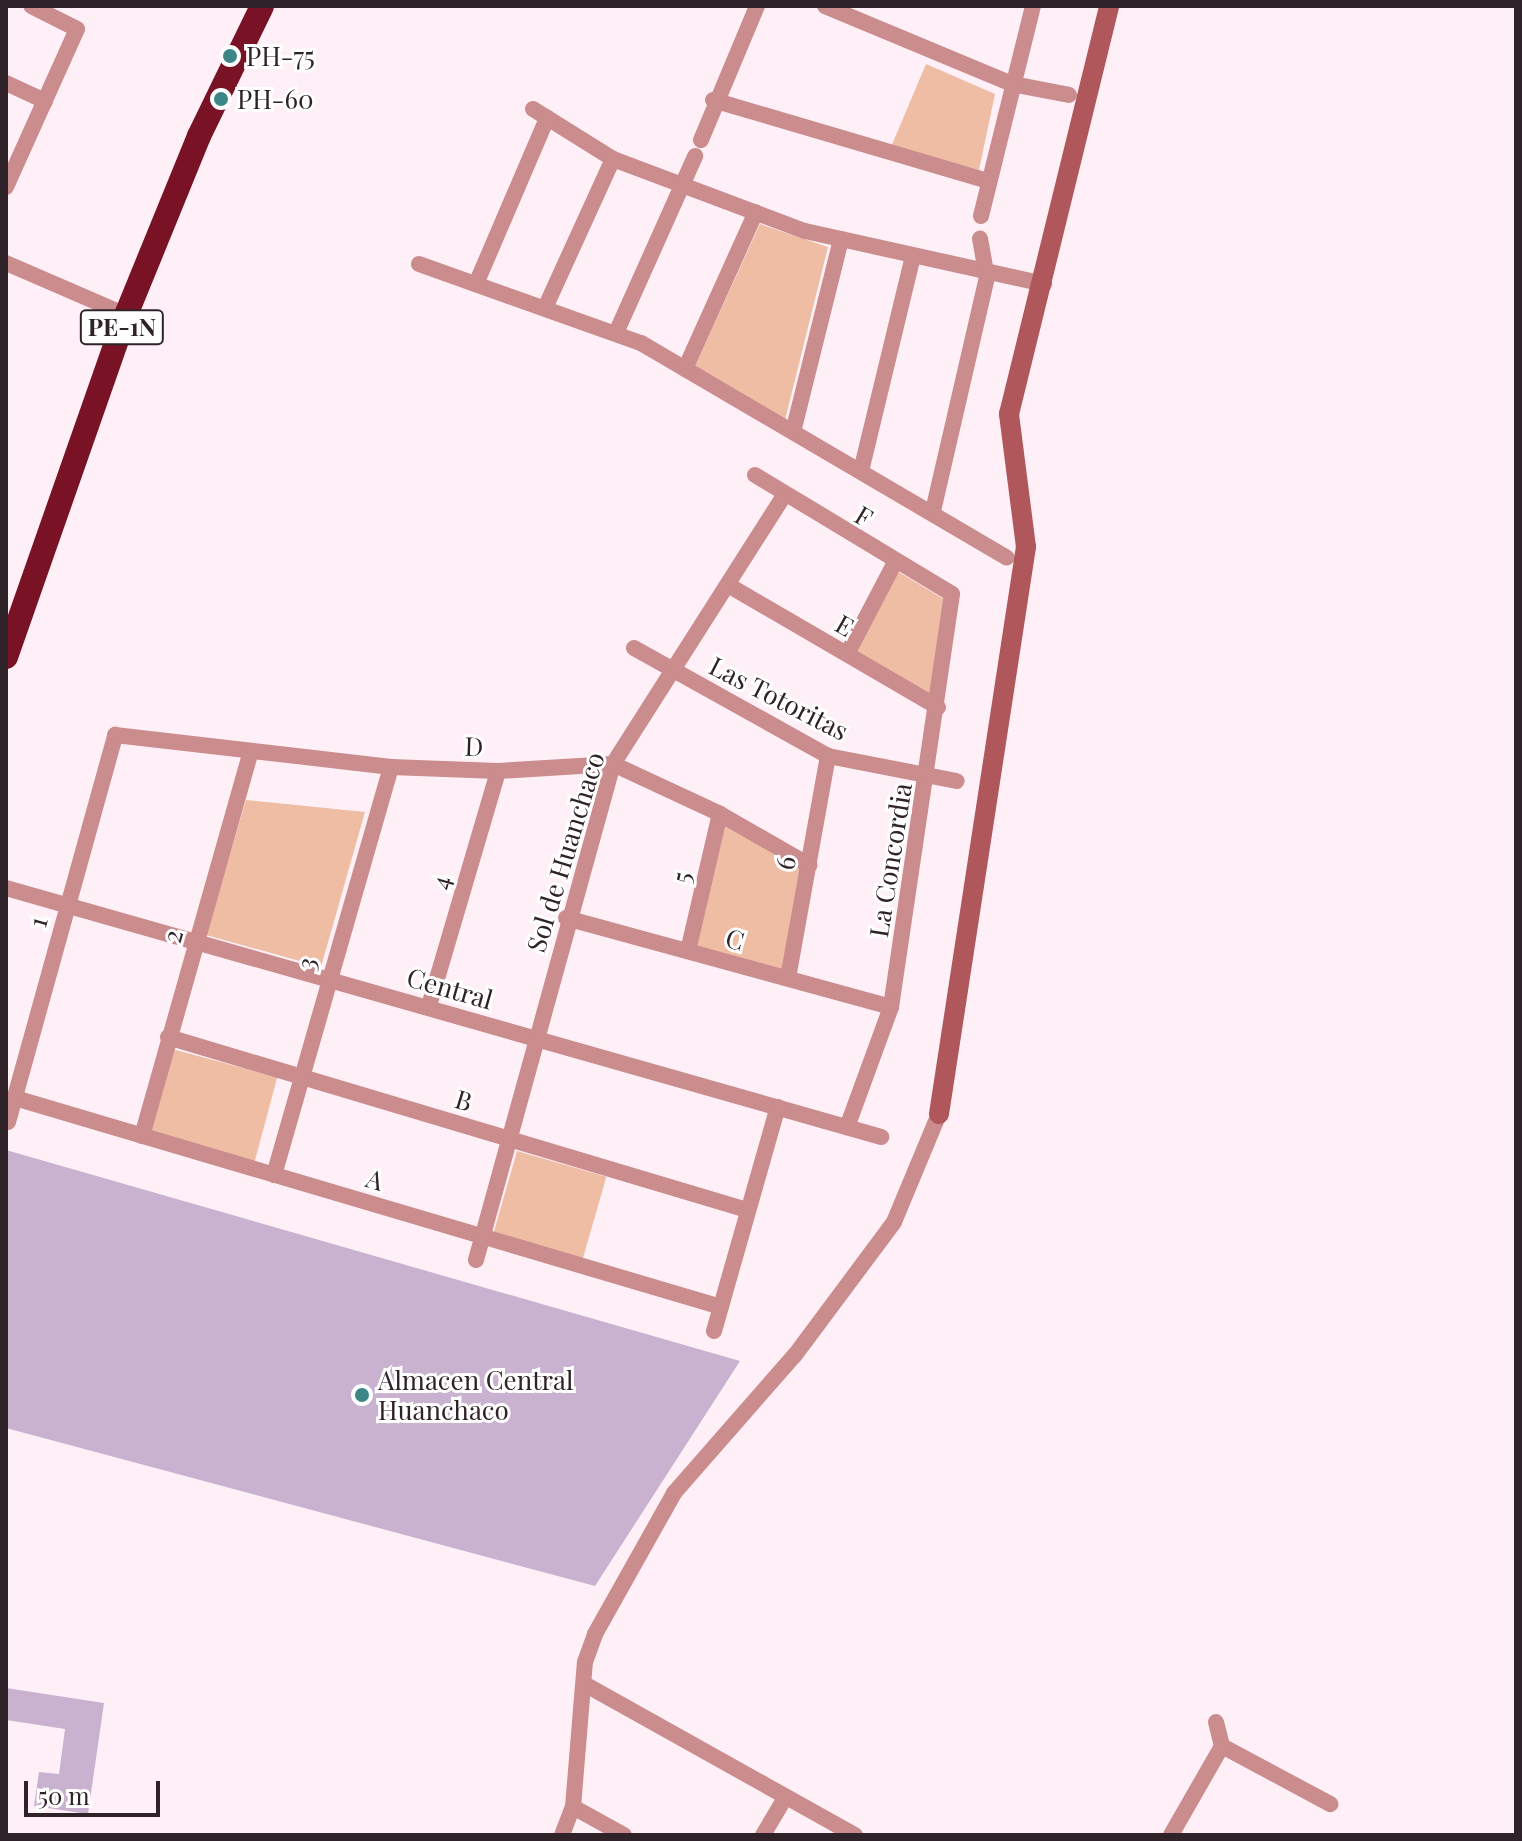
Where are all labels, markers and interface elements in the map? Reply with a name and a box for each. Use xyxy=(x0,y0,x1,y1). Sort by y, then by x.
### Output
place label: PH-75 xyxy=(246,40,315,72)
marker: PH-75 xyxy=(221,47,239,65)
place label: PH-60 xyxy=(237,83,314,115)
marker: PH-60 xyxy=(212,90,230,108)
road number: PE-1N xyxy=(78,307,166,347)
street label: F xyxy=(850,499,878,533)
street label: E xyxy=(830,608,860,642)
street label: Las Totoritas xyxy=(704,650,854,746)
street label: D xyxy=(464,730,484,762)
street label: Sol de Huanchaco xyxy=(520,748,610,956)
street label: La Concordia xyxy=(862,781,918,939)
street label: 6 xyxy=(768,854,802,872)
street label: 5 xyxy=(665,868,697,886)
street label: 4 xyxy=(423,872,457,892)
street label: 1 xyxy=(21,913,53,931)
street label: C xyxy=(722,922,748,956)
street label: 2 xyxy=(155,926,189,946)
street label: 3 xyxy=(289,953,323,973)
street label: Central xyxy=(404,961,496,1015)
street label: B xyxy=(452,1083,476,1117)
street label: A xyxy=(363,1162,387,1196)
place label: Almacen Central Huanchaco xyxy=(378,1364,573,1426)
marker: Almacen Central Huanchaco xyxy=(353,1386,371,1404)
scale bar xyxy=(28,1765,164,1815)
text: 50 m xyxy=(38,1779,90,1811)

